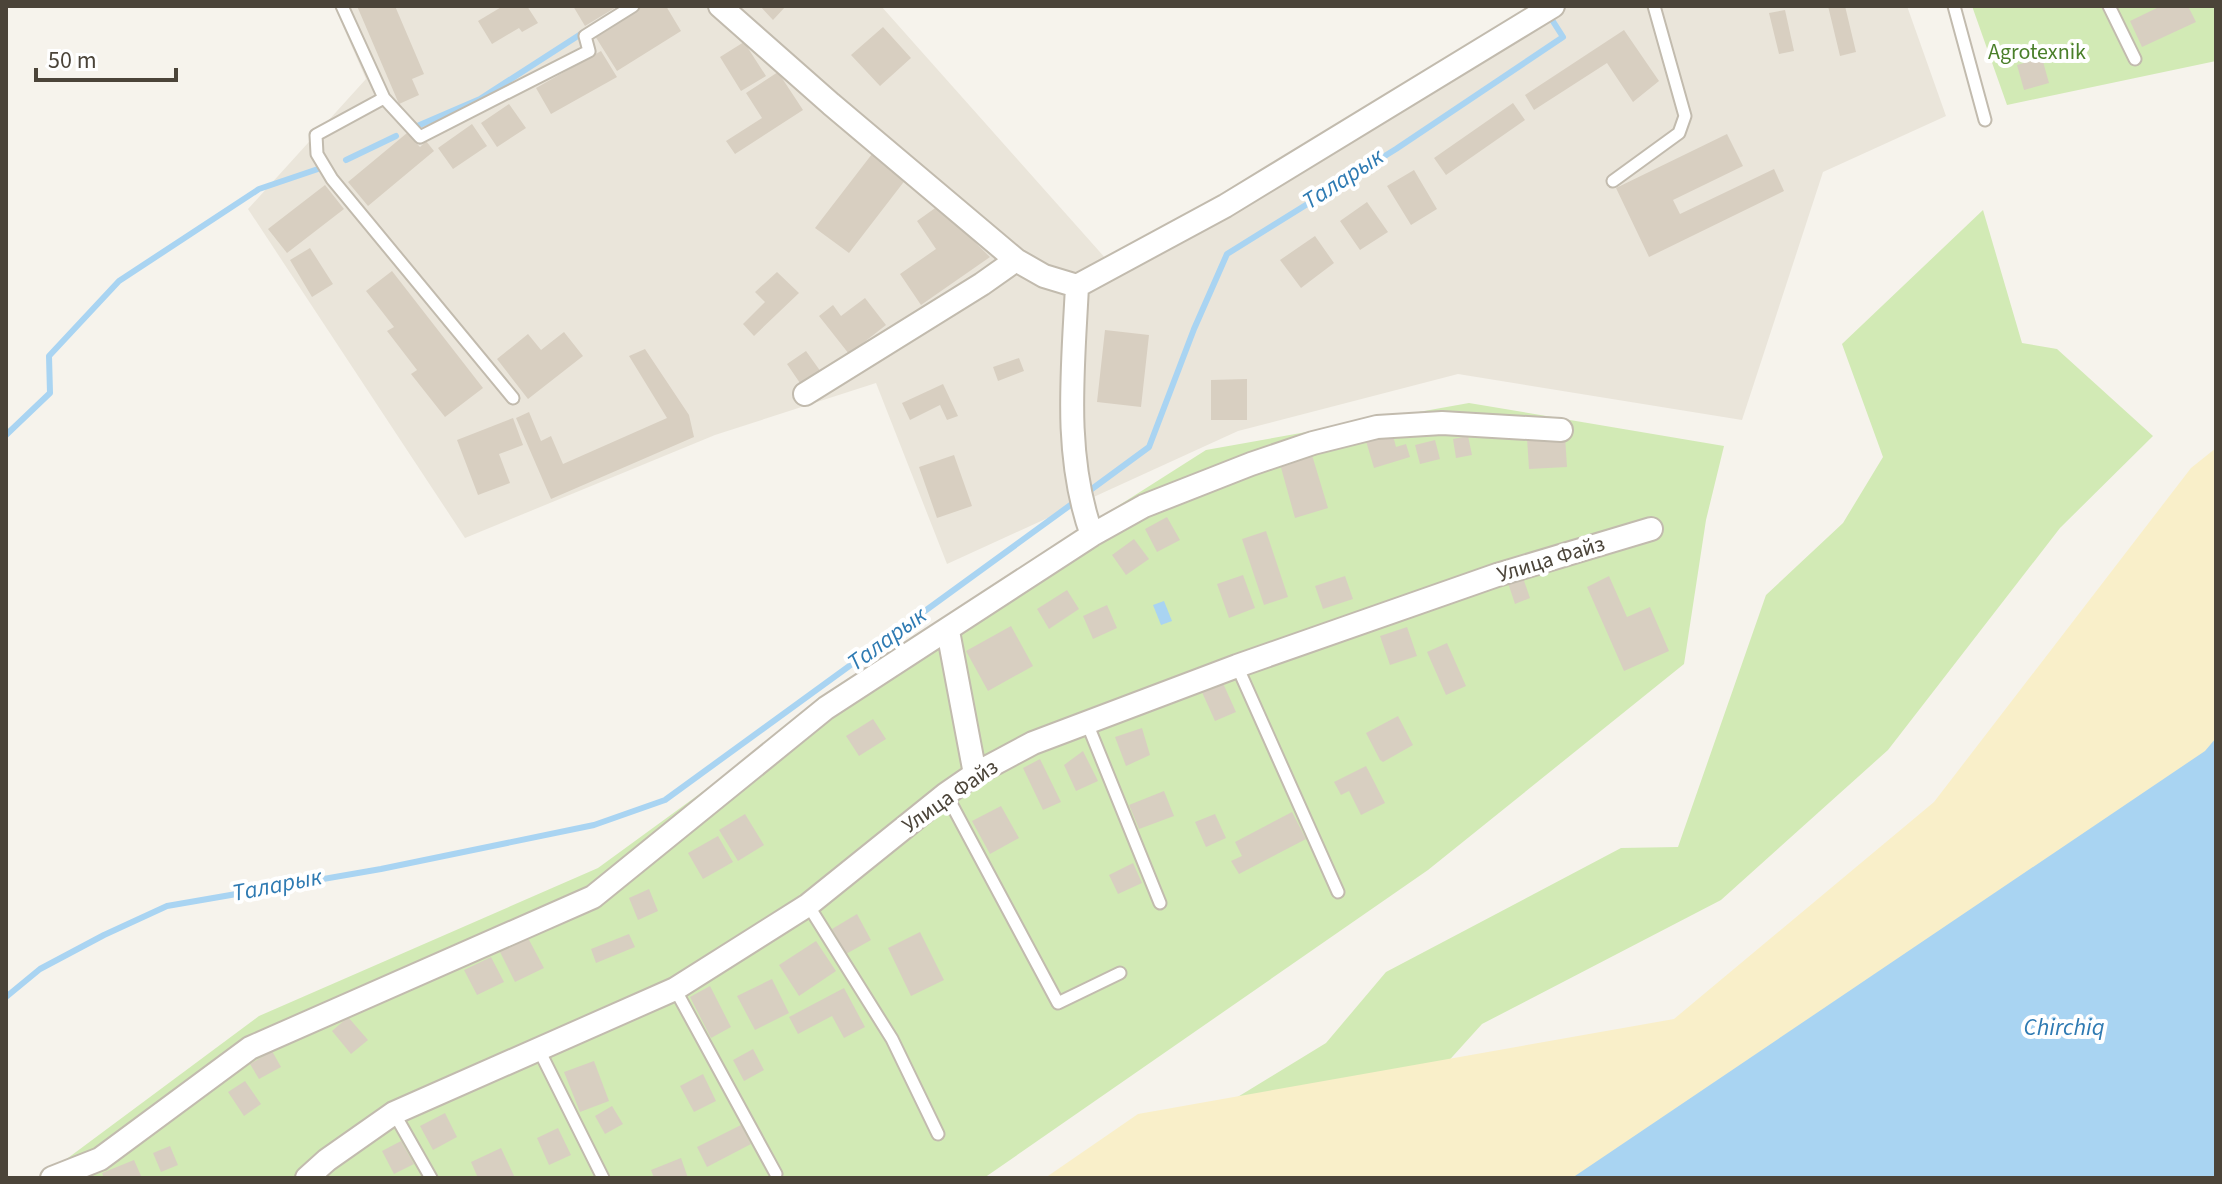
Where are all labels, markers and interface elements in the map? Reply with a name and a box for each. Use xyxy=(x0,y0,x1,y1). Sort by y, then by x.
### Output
scale bar xyxy=(36,32,176,82)
park label: Agrotexnik xyxy=(1988,36,2086,68)
text: 50 m xyxy=(48,43,97,78)
water label: Таларык xyxy=(1295,139,1391,218)
street label: Улица Файз xyxy=(1493,528,1609,590)
water label: Таларык xyxy=(840,598,934,680)
street label: Улица Файз xyxy=(895,751,1005,841)
water label: Таларык xyxy=(229,859,325,911)
water label: Chirchiq xyxy=(2024,1010,2105,1045)

